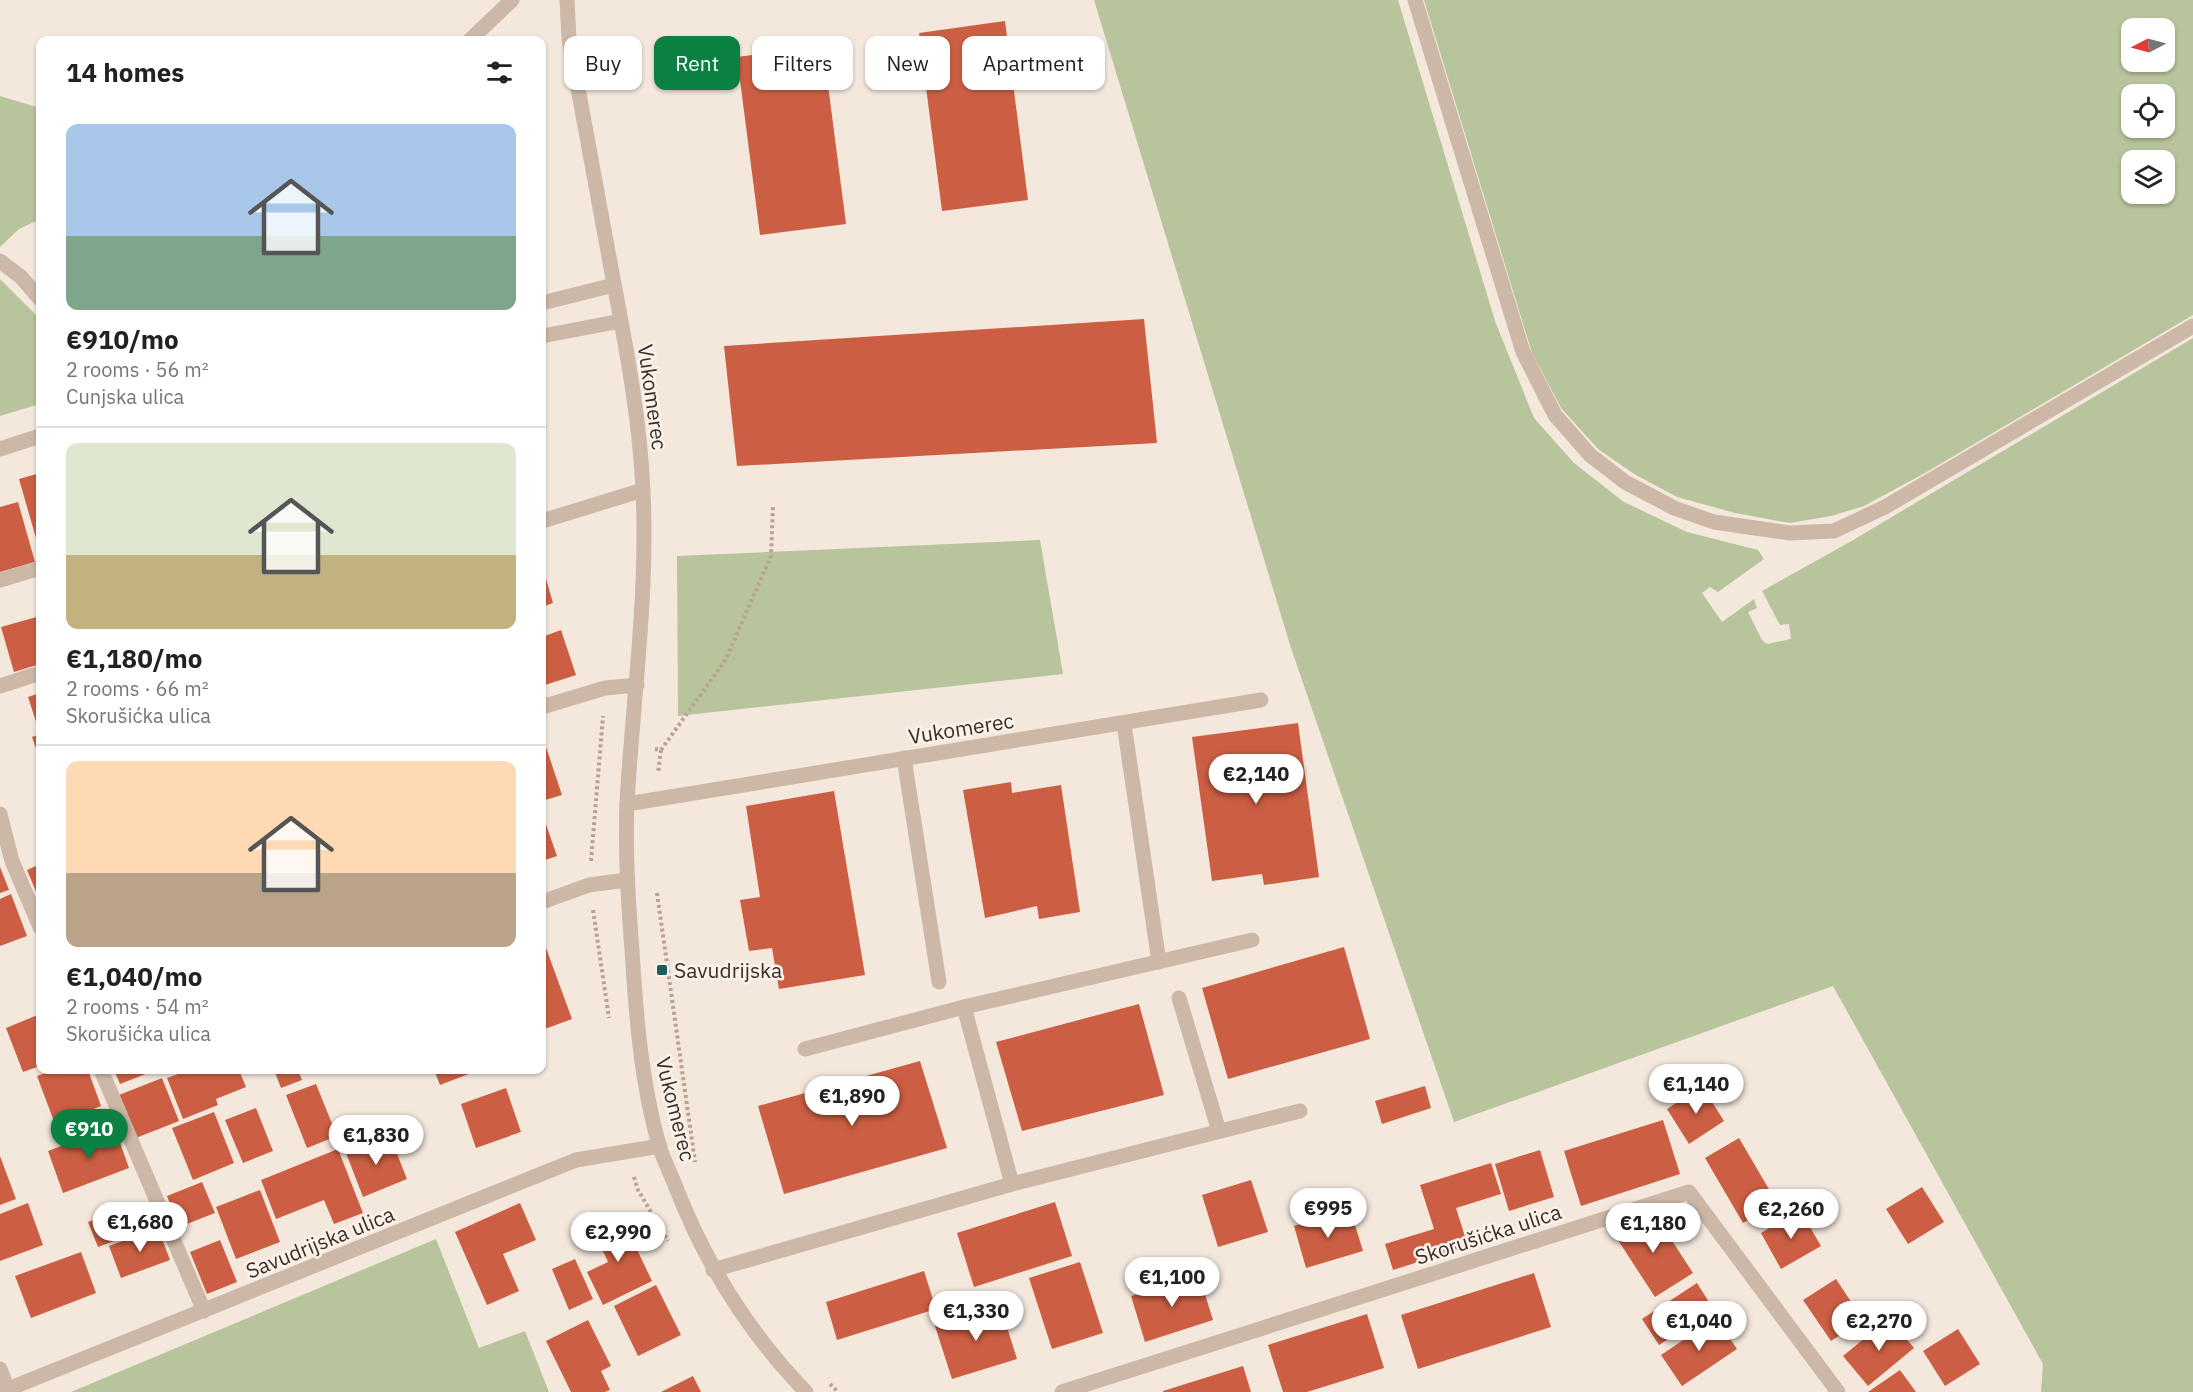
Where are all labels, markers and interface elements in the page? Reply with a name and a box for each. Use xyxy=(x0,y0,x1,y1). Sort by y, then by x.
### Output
north arrow xyxy=(2121,18,2175,72)
map controls xyxy=(2121,18,2175,204)
chip: Buy xyxy=(564,36,642,90)
chip: Rent xyxy=(654,36,740,90)
chip: Filters xyxy=(752,36,853,90)
chip: New xyxy=(865,36,950,90)
chip: Apartment xyxy=(962,36,1105,90)
text: 14 homes xyxy=(66,55,184,89)
icon: filters xyxy=(483,56,516,89)
button: locate xyxy=(2121,84,2175,138)
button: layers xyxy=(2121,150,2175,204)
icon: home xyxy=(237,163,345,271)
text: €910/mo xyxy=(66,322,179,356)
street label: Vukomerec xyxy=(632,342,674,452)
text: 2 rooms · 56 m² xyxy=(66,356,209,383)
text: Cunjska ulica xyxy=(66,383,184,410)
icon: home xyxy=(237,482,345,590)
text: €1,180/mo xyxy=(66,641,202,675)
text: 2 rooms · 66 m² xyxy=(66,675,209,702)
text: Skorušićka ulica xyxy=(66,702,211,729)
street label: Vukomerec xyxy=(906,706,1016,750)
pin: €2,140 xyxy=(1207,754,1305,805)
text: €2,140 xyxy=(1223,760,1289,787)
icon: home xyxy=(237,800,345,908)
place label: Savudrijska xyxy=(674,956,782,984)
text: €1,040/mo xyxy=(66,959,202,993)
marker: Savudrijska xyxy=(655,963,669,977)
text: 2 rooms · 54 m² xyxy=(66,993,209,1020)
text: Skorušićka ulica xyxy=(66,1020,211,1047)
street label: Vukomerec xyxy=(650,1054,702,1164)
pin: €1,140 xyxy=(1647,1064,1745,1115)
text: €1,140 xyxy=(1663,1070,1729,1097)
pin: €1,890 xyxy=(803,1076,901,1127)
text: €1,890 xyxy=(819,1082,885,1109)
pin: €910 xyxy=(53,1109,125,1160)
text: €910 xyxy=(65,1115,113,1142)
pin: €1,830 xyxy=(327,1115,425,1166)
text: €1,830 xyxy=(343,1121,409,1148)
pin: €995 xyxy=(1292,1188,1364,1239)
pin: €2,260 xyxy=(1742,1189,1840,1240)
text: €995 xyxy=(1304,1194,1352,1221)
text: €2,260 xyxy=(1758,1195,1824,1222)
street label: Skorušićka ulica xyxy=(1411,1197,1565,1271)
street label: Savudrijska ulica xyxy=(242,1199,398,1285)
pin: €1,680 xyxy=(91,1202,189,1253)
pin: €1,180 xyxy=(1604,1203,1702,1254)
text: €1,680 xyxy=(107,1208,173,1235)
text: €1,180 xyxy=(1620,1209,1686,1236)
pin: €2,990 xyxy=(569,1212,667,1263)
text: €2,990 xyxy=(585,1218,651,1245)
pin: €1,100 xyxy=(1123,1257,1221,1308)
text: €1,100 xyxy=(1139,1263,1205,1290)
pin: €1,330 xyxy=(927,1291,1025,1342)
text: €1,330 xyxy=(943,1297,1009,1324)
pin: €1,040 xyxy=(1650,1301,1748,1352)
pin: €2,270 xyxy=(1830,1301,1928,1352)
text: €1,040 xyxy=(1666,1307,1732,1334)
text: €2,270 xyxy=(1846,1307,1912,1334)

